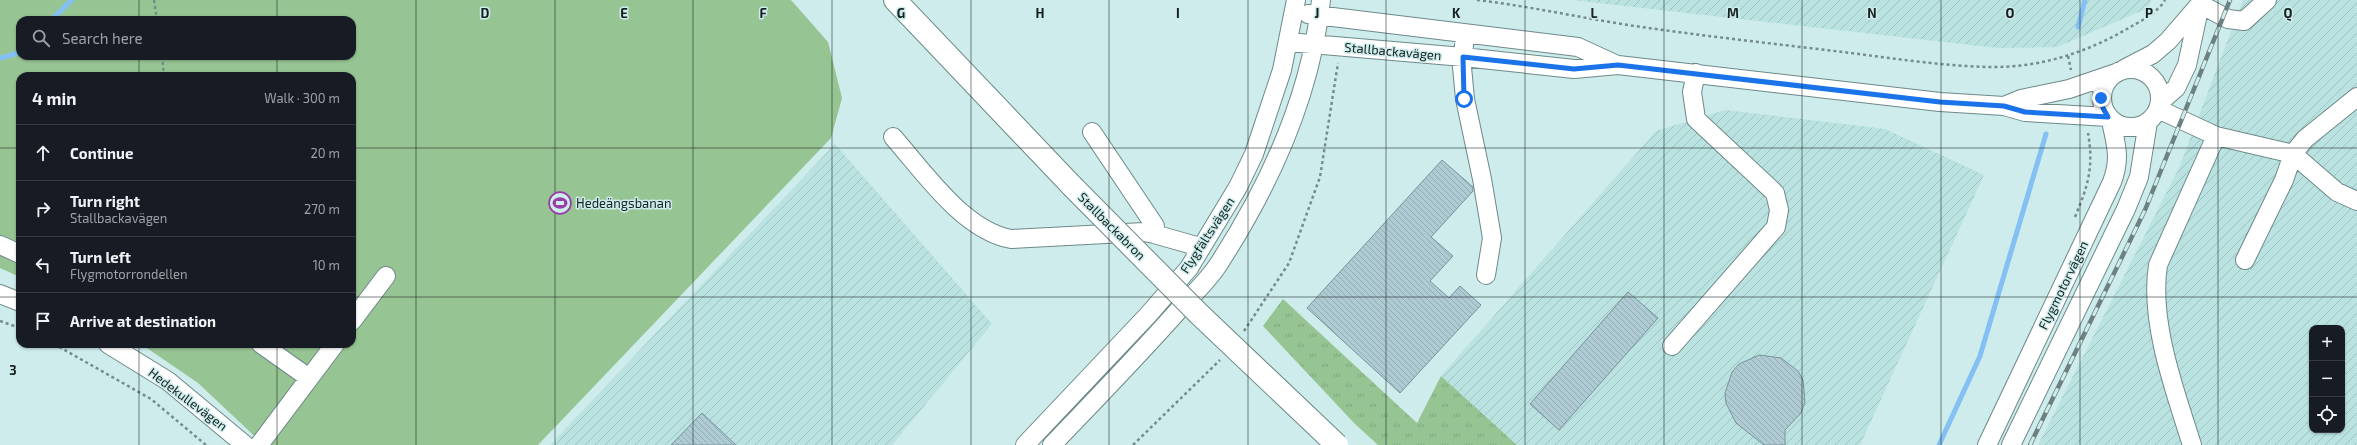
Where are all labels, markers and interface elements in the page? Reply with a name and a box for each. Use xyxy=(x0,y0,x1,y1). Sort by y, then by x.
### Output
text: D xyxy=(481,5,490,21)
text: E xyxy=(620,5,628,21)
text: F xyxy=(759,5,767,21)
text: G xyxy=(897,5,905,21)
text: H xyxy=(1036,5,1045,21)
text: I xyxy=(1176,5,1180,21)
text: J xyxy=(1315,5,1319,21)
text: K xyxy=(1452,5,1461,21)
text: L xyxy=(1591,5,1598,21)
text: M xyxy=(1727,5,1739,21)
text: N xyxy=(1867,5,1877,21)
text: O xyxy=(2006,5,2015,21)
text: P xyxy=(2145,5,2153,21)
text: Q xyxy=(2284,5,2293,22)
search box xyxy=(16,16,356,60)
icon: search xyxy=(30,27,52,49)
text: Search here xyxy=(62,29,143,47)
street label: Stallbackavägen xyxy=(1344,39,1442,63)
text: 4 min xyxy=(32,88,76,108)
route end xyxy=(2092,89,2110,107)
text: Walk · 300 m xyxy=(264,90,340,106)
route start xyxy=(1455,90,1473,108)
icon: ahead xyxy=(32,142,54,164)
text: Continue xyxy=(70,144,133,162)
text: 20 m xyxy=(311,145,340,161)
street label: Stallbackabron xyxy=(1075,189,1149,263)
sports icon: Hedeängsbanan xyxy=(547,190,573,216)
text: Turn right xyxy=(70,192,140,210)
street label: Flygfältsvägen xyxy=(1176,194,1238,276)
place label: Hedeängsbanan xyxy=(576,195,671,211)
icon: right xyxy=(32,198,54,220)
text: 270 m xyxy=(304,201,340,217)
text: Stallbackavägen xyxy=(70,210,167,226)
street label: Flygmotorvägen xyxy=(2035,238,2091,332)
text: Turn left xyxy=(70,248,131,266)
icon: left xyxy=(32,254,54,276)
text: 10 m xyxy=(313,257,340,273)
text: Flygmotorrondellen xyxy=(70,266,188,282)
icon: arrive xyxy=(32,310,54,332)
text: Arrive at destination xyxy=(70,312,216,330)
map controls xyxy=(2309,325,2345,433)
button: + xyxy=(2309,325,2345,361)
button: − xyxy=(2309,361,2345,397)
text: 3 xyxy=(9,362,17,378)
street label: Hedekullevägen xyxy=(145,364,231,434)
button: locate xyxy=(2309,397,2345,433)

